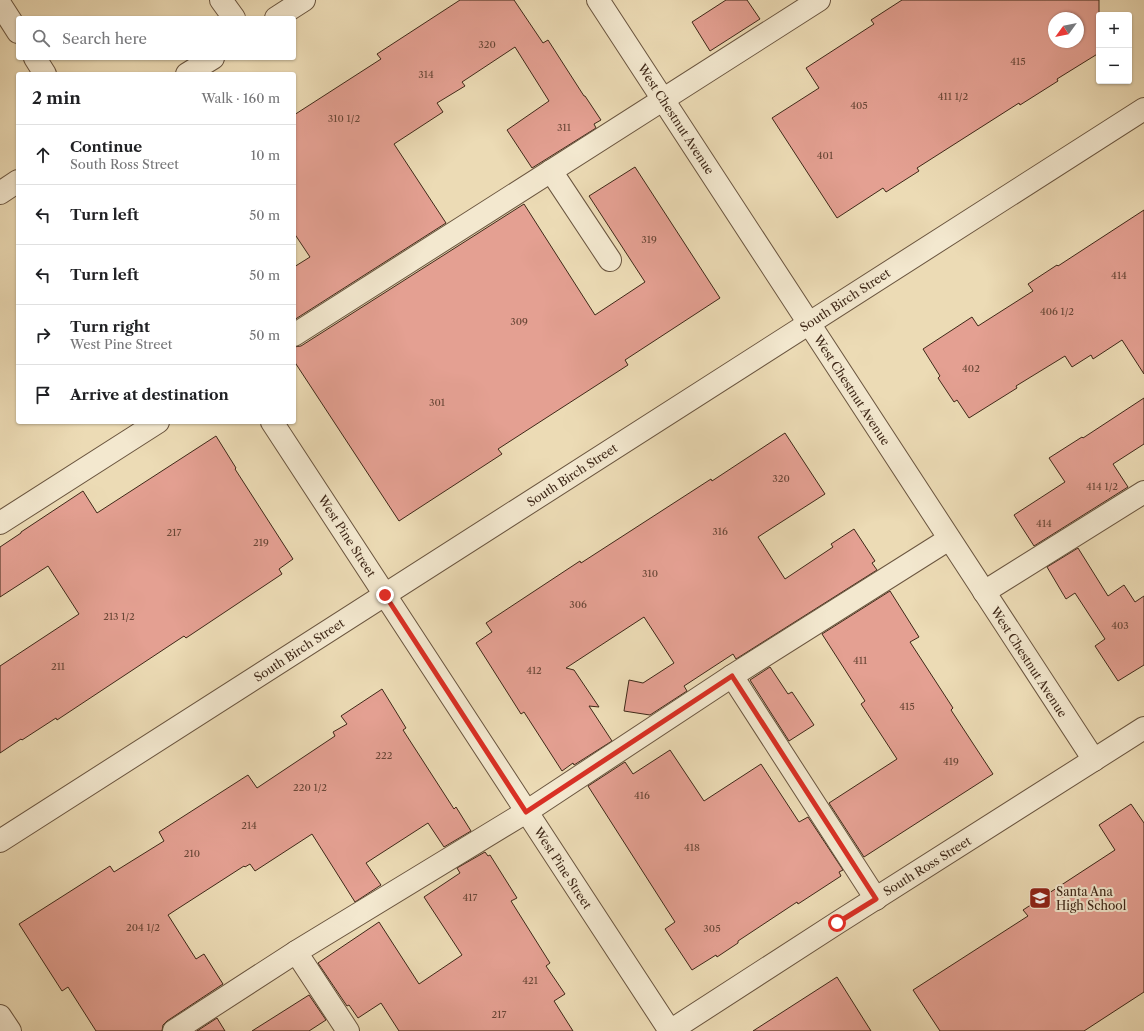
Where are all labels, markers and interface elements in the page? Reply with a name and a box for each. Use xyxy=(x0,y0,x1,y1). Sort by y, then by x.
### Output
north arrow xyxy=(1048,12,1084,48)
map controls xyxy=(1096,12,1132,84)
button: + xyxy=(1096,12,1132,48)
search box xyxy=(16,16,296,60)
icon: search xyxy=(30,27,52,49)
text: Search here xyxy=(62,29,147,48)
house number: 320 xyxy=(478,38,496,51)
button: − xyxy=(1096,48,1132,84)
house number: 415 xyxy=(1010,55,1026,68)
street label: West Chestnut Avenue xyxy=(634,60,718,177)
house number: 314 xyxy=(418,68,434,81)
text: 2 min xyxy=(32,88,81,108)
text: Walk · 160 m xyxy=(201,90,280,106)
house number: 411 1/2 xyxy=(938,90,968,103)
house number: 405 xyxy=(850,99,868,112)
house number: 310 1/2 xyxy=(328,112,360,125)
house number: 311 xyxy=(557,121,572,134)
text: Continue xyxy=(70,137,142,156)
icon: ahead xyxy=(32,144,54,166)
text: 10 m xyxy=(251,147,280,163)
house number: 401 xyxy=(817,149,834,162)
text: South Ross Street xyxy=(70,156,179,172)
icon: left xyxy=(32,204,54,226)
text: Turn left xyxy=(70,205,139,224)
text: 50 m xyxy=(249,207,280,223)
house number: 319 xyxy=(641,233,657,246)
icon: left xyxy=(32,264,54,286)
text: Turn left xyxy=(70,265,139,284)
street label: South Birch Street xyxy=(797,265,894,335)
text: 50 m xyxy=(249,267,280,283)
house number: 414 xyxy=(1111,269,1127,282)
house number: 406 1/2 xyxy=(1040,305,1074,318)
house number: 309 xyxy=(510,315,528,328)
text: Turn right xyxy=(70,317,150,336)
icon: right xyxy=(32,324,54,346)
text: 50 m xyxy=(249,327,280,343)
street label: West Chestnut Avenue xyxy=(810,331,894,448)
text: West Pine Street xyxy=(70,336,172,352)
house number: 402 xyxy=(962,362,980,375)
icon: arrive xyxy=(32,384,54,406)
text: Arrive at destination xyxy=(70,385,229,404)
house number: 301 xyxy=(429,396,446,409)
street label: South Birch Street xyxy=(524,440,621,510)
house number: 320 xyxy=(772,472,790,485)
house number: 414 1/2 xyxy=(1086,480,1118,493)
street label: West Pine Street xyxy=(314,491,379,580)
house number: 414 xyxy=(1036,517,1052,530)
house number: 316 xyxy=(712,525,728,538)
house number: 217 xyxy=(167,526,182,539)
house number: 219 xyxy=(253,536,269,549)
house number: 310 xyxy=(642,567,658,580)
route end xyxy=(376,586,394,604)
house number: 306 xyxy=(569,598,587,611)
street label: West Chestnut Avenue xyxy=(987,603,1071,720)
house number: 213 1/2 xyxy=(103,610,135,623)
street label: South Birch Street xyxy=(251,615,348,685)
house number: 403 xyxy=(1111,619,1129,632)
house number: 411 xyxy=(853,654,868,667)
house number: 211 xyxy=(51,660,66,673)
house number: 412 xyxy=(526,664,542,677)
house number: 415 xyxy=(899,700,915,713)
house number: 222 xyxy=(375,749,393,762)
house number: 419 xyxy=(943,755,959,768)
house number: 220 1/2 xyxy=(293,781,327,794)
house number: 416 xyxy=(634,789,650,802)
house number: 214 xyxy=(241,819,257,832)
street label: West Pine Street xyxy=(530,823,595,912)
street label: South Ross Street xyxy=(880,833,974,899)
house number: 418 xyxy=(684,841,700,854)
house number: 210 xyxy=(184,847,200,860)
place label: Santa Ana High School xyxy=(1056,884,1127,913)
school or university icon: Santa Ana High School xyxy=(1027,885,1053,911)
house number: 417 xyxy=(463,891,478,904)
route start xyxy=(828,914,846,932)
house number: 204 1/2 xyxy=(126,921,160,934)
house number: 305 xyxy=(703,922,721,935)
house number: 421 xyxy=(522,974,539,987)
house number: 217 xyxy=(492,1008,507,1021)

